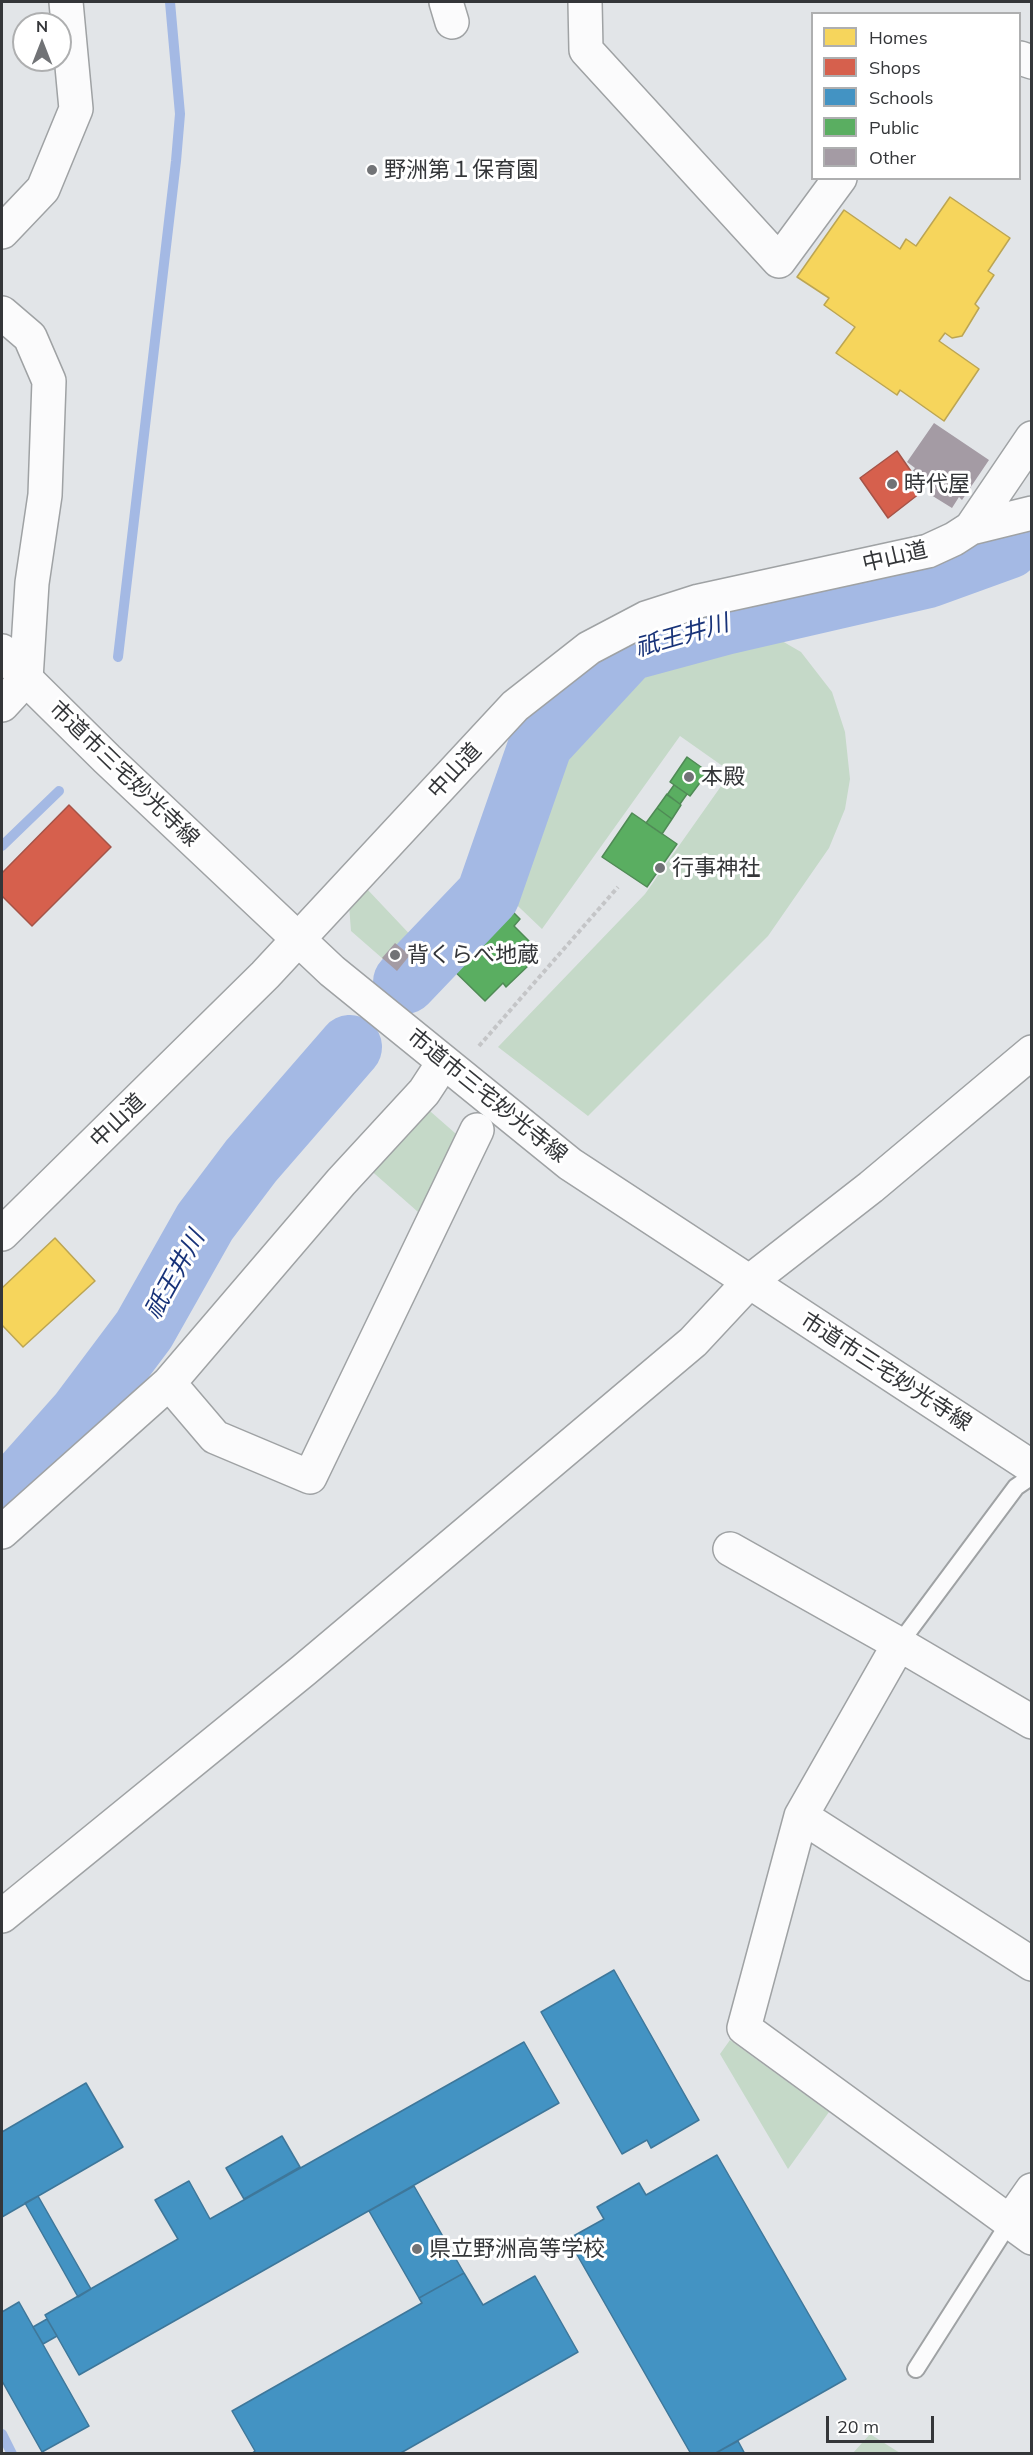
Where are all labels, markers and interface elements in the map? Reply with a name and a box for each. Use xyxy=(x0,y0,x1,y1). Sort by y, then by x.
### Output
north arrow xyxy=(12,12,72,72)
legend xyxy=(811,12,1021,180)
text: N xyxy=(36,16,48,36)
text: Homes xyxy=(869,26,928,49)
text: Shops xyxy=(869,56,921,79)
text: Schools xyxy=(869,86,933,109)
text: Public xyxy=(869,116,919,139)
text: Other xyxy=(869,146,916,169)
place label: 野洲第１保育園 xyxy=(384,157,538,183)
marker: 野洲第１保育園 xyxy=(365,163,379,177)
place label: 時代屋 xyxy=(904,471,970,497)
marker: 時代屋 xyxy=(885,477,899,491)
street label: 中山道 xyxy=(860,537,930,577)
water label: 祇王井川 xyxy=(632,609,732,663)
street label: 市道市三宅妙光寺線 xyxy=(44,696,204,852)
street label: 中山道 xyxy=(423,738,487,804)
place label: 本殿 xyxy=(701,764,745,790)
marker: 本殿 xyxy=(682,770,696,784)
place label: 行事神社 xyxy=(672,855,760,881)
marker: 行事神社 xyxy=(653,861,667,875)
place label: 背くらべ地蔵 xyxy=(407,942,539,968)
marker: 背くらべ地蔵 xyxy=(388,948,402,962)
street label: 市道市三宅妙光寺線 xyxy=(402,1023,572,1169)
street label: 中山道 xyxy=(85,1089,151,1153)
water label: 祇王井川 xyxy=(139,1226,211,1324)
street label: 市道市三宅妙光寺線 xyxy=(796,1307,976,1437)
place label: 県立野洲高等学校 xyxy=(429,2236,605,2262)
marker: 県立野洲高等学校 xyxy=(410,2242,424,2256)
scale bar xyxy=(829,2404,937,2442)
text: 20 m xyxy=(837,2415,879,2438)

